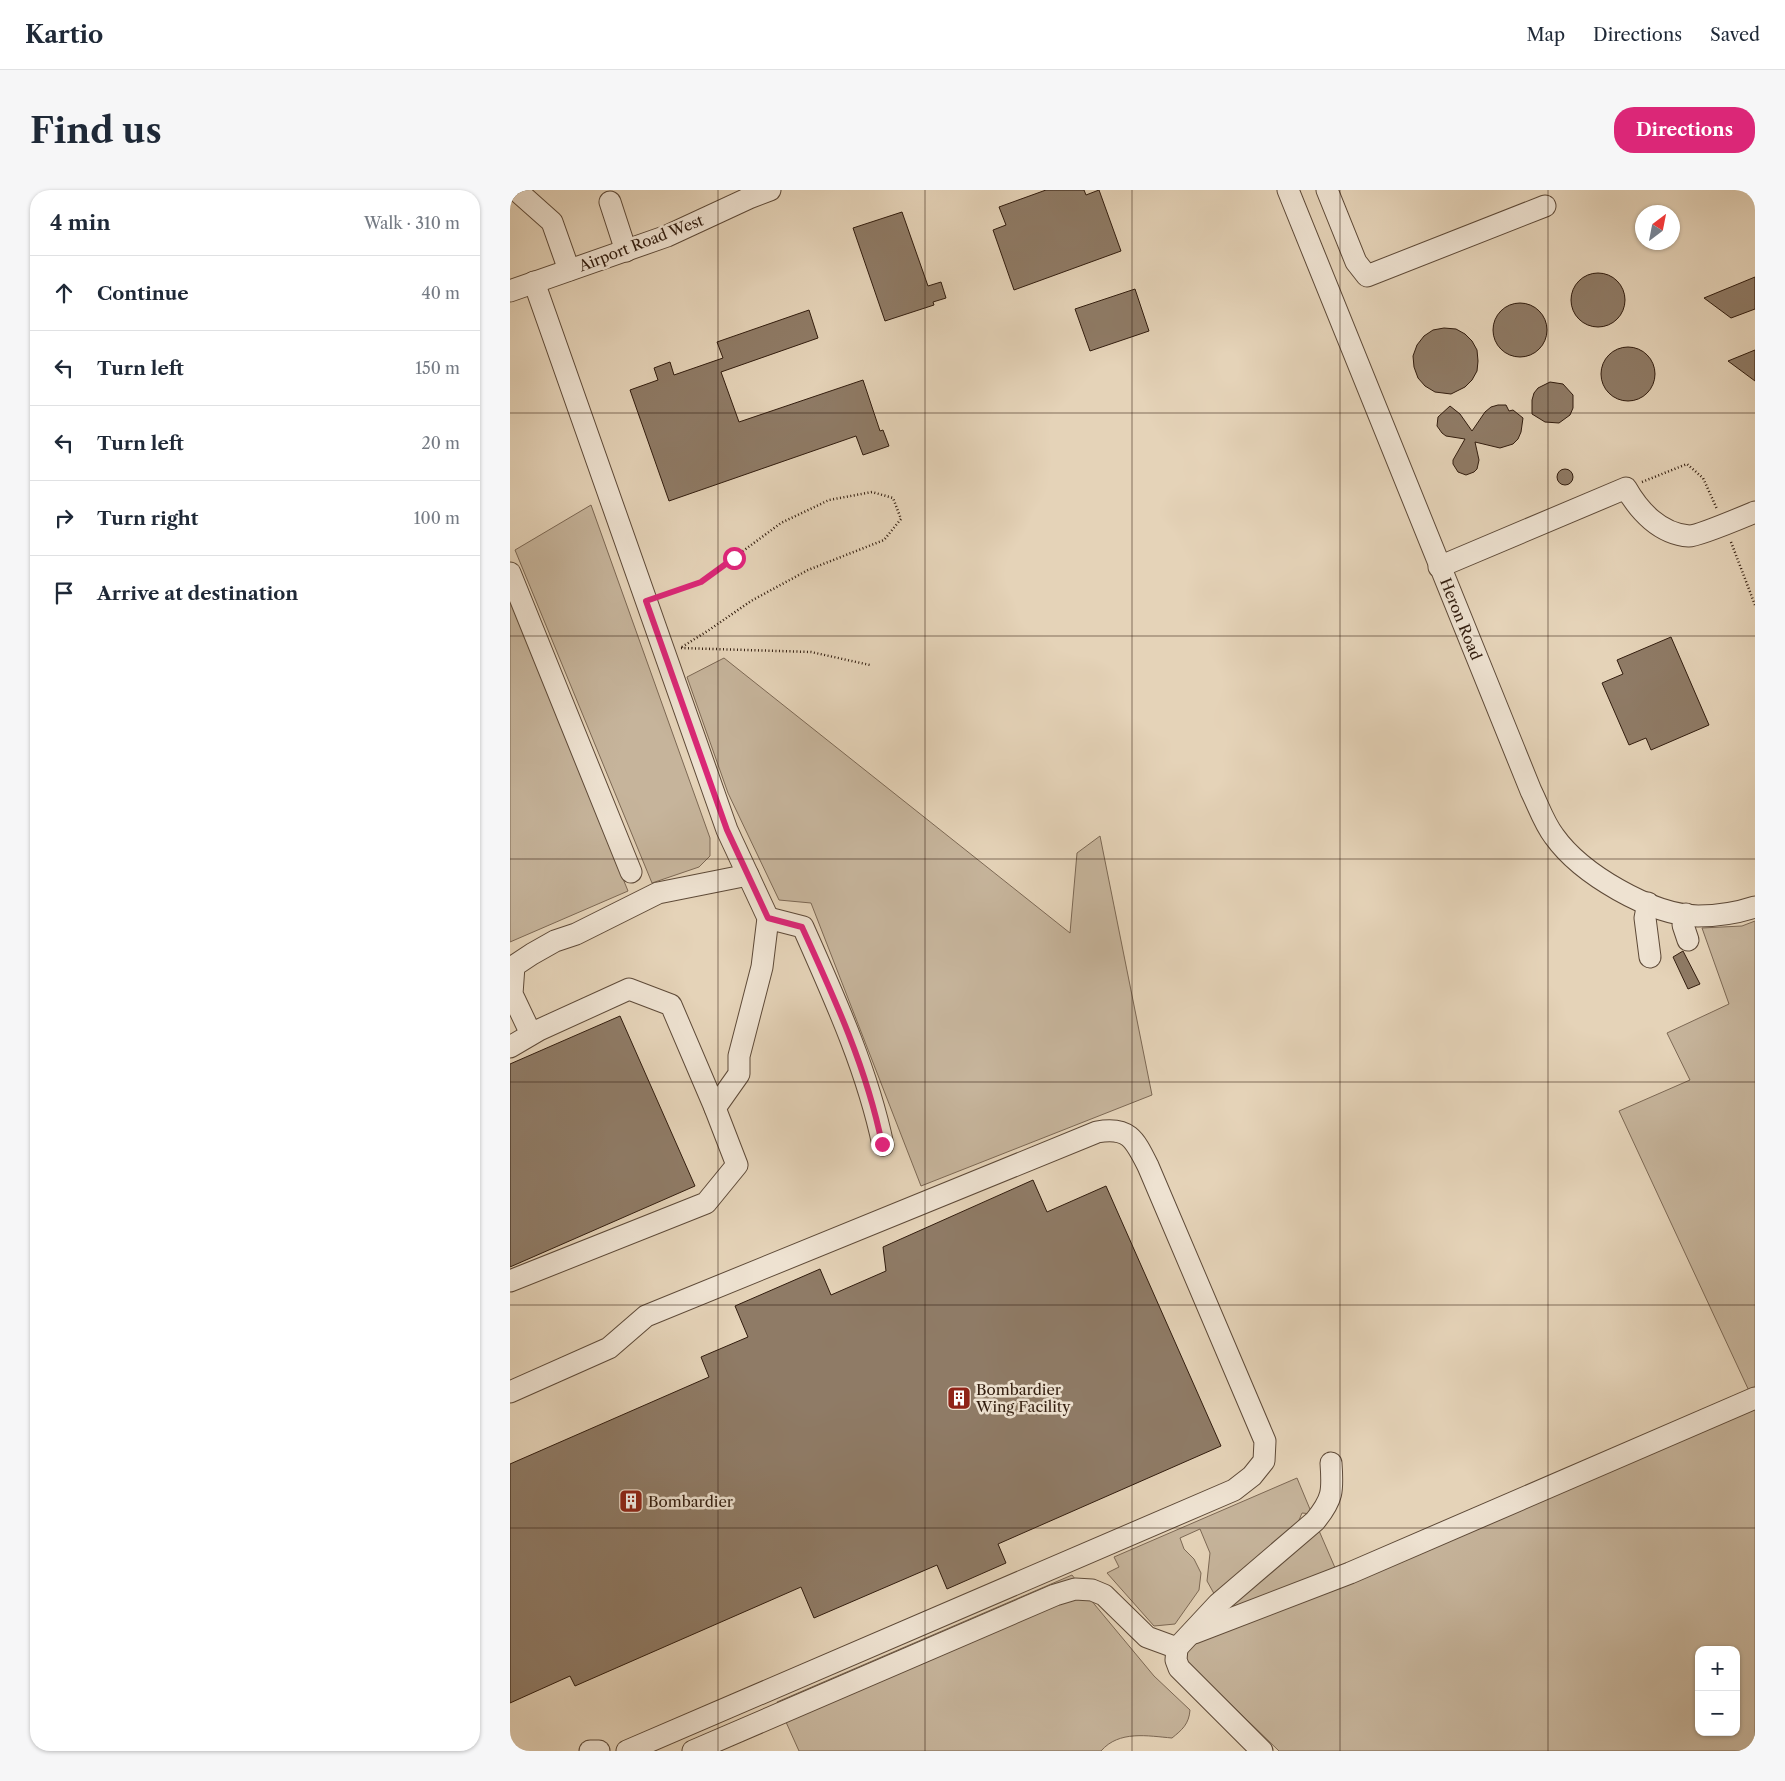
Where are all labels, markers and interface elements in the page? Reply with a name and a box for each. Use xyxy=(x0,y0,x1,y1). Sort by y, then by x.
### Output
text: Kartio xyxy=(25,20,103,49)
text: Map xyxy=(1526,24,1565,46)
text: Directions xyxy=(1593,24,1682,46)
text: Saved xyxy=(1710,24,1760,46)
button: Directions xyxy=(1614,107,1755,153)
text: Find us xyxy=(30,109,162,152)
north arrow xyxy=(1635,205,1680,250)
text: 4 min xyxy=(50,210,111,235)
street label: Airport Road West xyxy=(575,210,707,276)
text: Walk · 310 m xyxy=(364,213,460,233)
icon: ahead xyxy=(50,279,78,307)
text: Continue xyxy=(97,282,189,305)
text: 40 m xyxy=(421,283,460,303)
icon: left xyxy=(50,354,78,382)
text: Turn left xyxy=(97,357,184,380)
text: 150 m xyxy=(415,358,460,378)
icon: left xyxy=(50,429,78,457)
text: Turn left xyxy=(97,432,184,455)
text: 20 m xyxy=(421,433,460,453)
icon: right xyxy=(50,504,78,532)
text: Turn right xyxy=(97,507,198,530)
text: 100 m xyxy=(414,508,460,528)
route start xyxy=(723,547,746,570)
street label: Heron Road xyxy=(1436,575,1486,663)
icon: arrive xyxy=(50,579,78,607)
text: Arrive at destination xyxy=(97,582,298,605)
route end xyxy=(871,1133,894,1156)
place label: Bombardier Wing Facility xyxy=(975,1380,1071,1416)
building icon: Bombardier Wing Facility xyxy=(946,1385,972,1411)
building icon: Bombardier xyxy=(618,1488,644,1514)
place label: Bombardier xyxy=(648,1492,734,1511)
map controls xyxy=(1695,1646,1740,1736)
button: + xyxy=(1695,1646,1740,1691)
button: − xyxy=(1695,1691,1740,1736)

